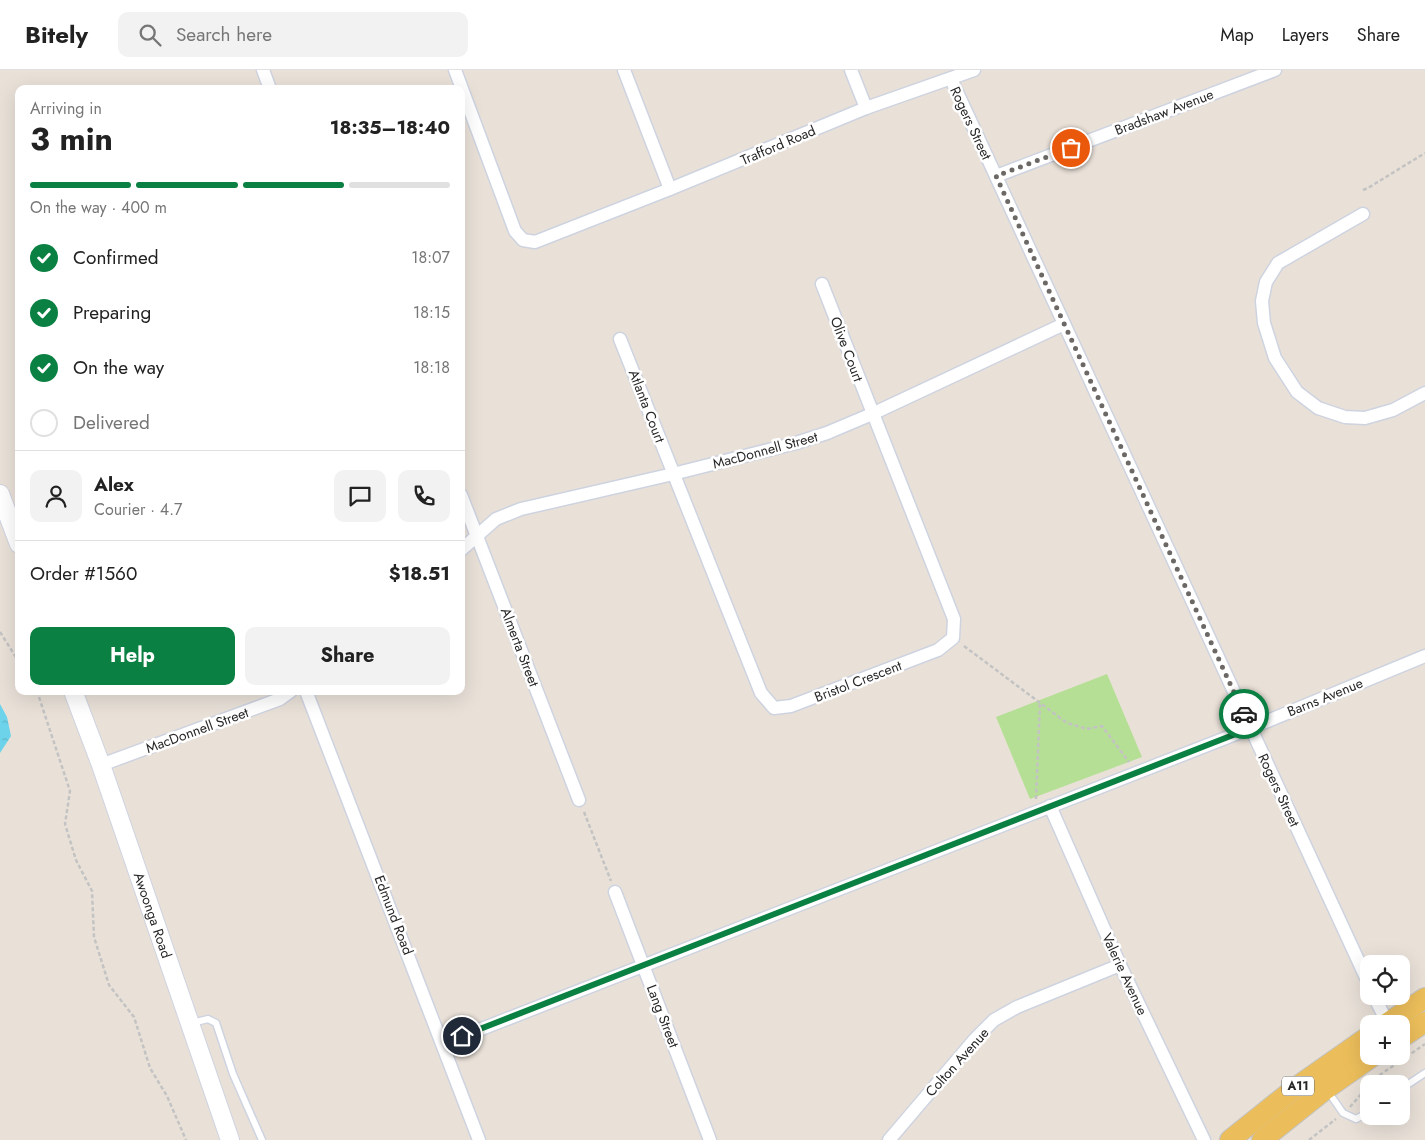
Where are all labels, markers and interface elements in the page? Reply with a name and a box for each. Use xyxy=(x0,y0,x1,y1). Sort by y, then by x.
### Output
search box xyxy=(118,12,468,57)
text: Bitely xyxy=(25,17,88,52)
icon: search xyxy=(136,21,164,49)
text: Search here xyxy=(176,21,272,48)
text: Map xyxy=(1220,22,1254,48)
text: Layers xyxy=(1282,22,1329,48)
text: Share xyxy=(1357,22,1400,48)
street label: Rogers Street xyxy=(945,83,997,163)
street label: Bradshaw Avenue xyxy=(1112,84,1216,140)
text: Arriving in xyxy=(30,97,102,120)
text: 18:35–18:40 xyxy=(330,114,450,141)
text: 3 min xyxy=(30,116,113,162)
street label: Trafford Road xyxy=(737,120,819,170)
pin xyxy=(1050,127,1092,169)
icon: bag xyxy=(1057,134,1085,162)
text: On the way · 400 m xyxy=(30,196,167,219)
icon: check xyxy=(30,244,58,272)
text: Confirmed xyxy=(73,244,159,271)
text: 18:07 xyxy=(411,246,450,269)
icon: check xyxy=(30,299,58,327)
text: Preparing xyxy=(73,299,151,326)
text: 18:15 xyxy=(413,301,450,324)
street label: Olive Court xyxy=(825,314,869,385)
icon: check xyxy=(30,354,58,382)
text: On the way xyxy=(73,354,164,381)
text: 18:18 xyxy=(413,356,450,379)
street label: Atlanta Court xyxy=(624,366,670,446)
text: Delivered xyxy=(73,409,150,436)
street label: MacDonnell Street xyxy=(710,426,820,474)
button: person xyxy=(30,470,82,522)
button: chat xyxy=(334,470,386,522)
button: phone xyxy=(398,470,450,522)
text: Alex xyxy=(94,471,134,498)
text: Courier · 4.7 xyxy=(94,498,182,521)
text: Order #1560 xyxy=(30,560,137,587)
text: $18.51 xyxy=(389,560,450,587)
street label: Almerta Street xyxy=(496,605,544,690)
button: Help xyxy=(30,627,235,685)
button: Share xyxy=(245,627,450,685)
street label: Bristol Crescent xyxy=(811,655,905,707)
street label: Barns Avenue xyxy=(1284,673,1366,721)
courier xyxy=(1219,689,1269,739)
icon: car xyxy=(1230,700,1258,728)
street label: MacDonnell Street xyxy=(143,702,252,758)
street label: Rogers Street xyxy=(1253,750,1305,830)
street label: Awoonga Road xyxy=(129,870,177,961)
street label: Edmund Road xyxy=(370,872,418,958)
street label: Valerie Avenue xyxy=(1097,930,1153,1018)
map controls xyxy=(1360,955,1410,1125)
button: locate xyxy=(1360,955,1410,1005)
street label: Lang Street xyxy=(642,982,684,1051)
pin xyxy=(441,1015,483,1057)
button: + xyxy=(1360,1015,1410,1065)
icon: home xyxy=(448,1022,476,1050)
street label: Colton Avenue xyxy=(921,1023,993,1101)
button: − xyxy=(1360,1075,1410,1125)
road number: A11 xyxy=(1282,1076,1314,1096)

